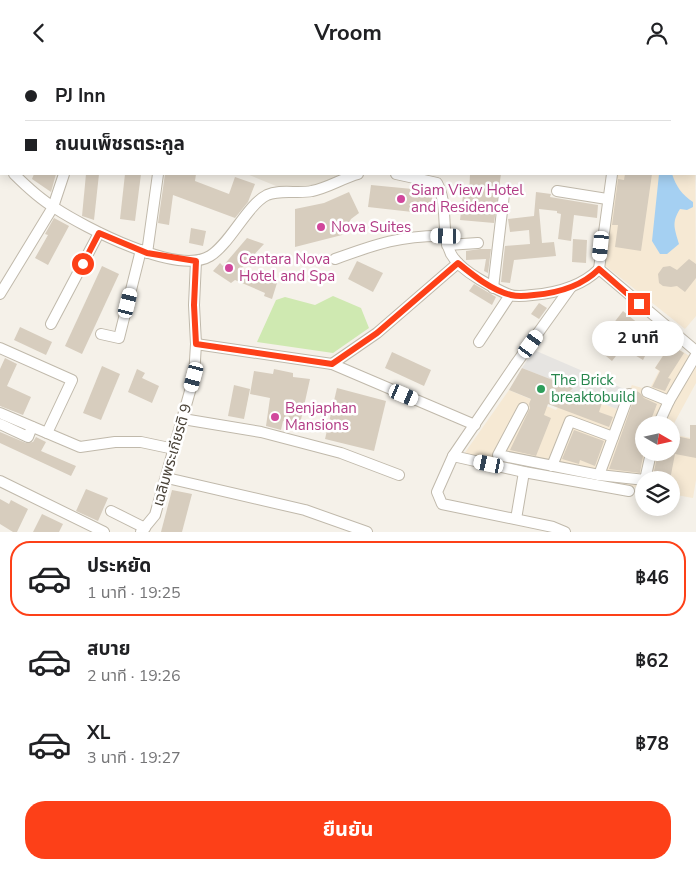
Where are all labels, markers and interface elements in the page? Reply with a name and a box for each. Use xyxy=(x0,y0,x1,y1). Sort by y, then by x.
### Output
text: Vroom xyxy=(314,18,382,48)
icon: back xyxy=(25,19,53,47)
icon: person xyxy=(643,19,671,47)
text: PJ Inn xyxy=(55,83,106,109)
text: ถนนเพ็ชรตระกูล xyxy=(55,131,185,157)
place label: Siam View Hotel and Residence xyxy=(411,180,524,217)
marker: Siam View Hotel and Residence xyxy=(395,193,407,205)
place label: Nova Suites xyxy=(331,217,411,237)
marker: Nova Suites xyxy=(315,221,327,233)
car xyxy=(430,228,461,244)
car xyxy=(591,230,610,262)
place label: Centara Nova Hotel and Spa xyxy=(239,249,335,286)
route start xyxy=(72,253,94,275)
marker: Centara Nova Hotel and Spa xyxy=(223,262,235,274)
car xyxy=(117,287,138,319)
route end xyxy=(628,293,650,315)
callout: 2 นาที xyxy=(593,321,685,357)
car xyxy=(516,327,545,361)
text: 2 นาที xyxy=(617,327,659,349)
car xyxy=(182,361,205,393)
place label: The Brick breaktobuild xyxy=(551,370,636,407)
car xyxy=(387,382,420,408)
marker: The Brick breaktobuild xyxy=(535,383,547,395)
place label: Benjaphan Mansions xyxy=(285,398,357,435)
street label: เฉลิมพระเกียรติ 9 xyxy=(148,401,196,509)
marker: Benjaphan Mansions xyxy=(269,411,281,423)
north arrow xyxy=(635,416,680,461)
map controls xyxy=(635,416,680,516)
car xyxy=(472,454,505,474)
button: layers xyxy=(635,471,680,516)
text: ประหยัด xyxy=(87,553,151,579)
icon: car xyxy=(27,556,72,601)
text: ฿46 xyxy=(635,565,669,591)
text: 1 นาที · 19:25 xyxy=(87,582,181,604)
text: สบาย xyxy=(87,636,131,662)
icon: car xyxy=(27,639,72,684)
text: ฿62 xyxy=(635,648,669,674)
text: 2 นาที · 19:26 xyxy=(87,665,181,687)
text: XL xyxy=(87,720,110,746)
icon: car xyxy=(27,722,72,767)
text: ฿78 xyxy=(635,731,669,757)
text: 3 นาที · 19:27 xyxy=(87,747,181,769)
button: ยืนยัน xyxy=(25,801,671,859)

